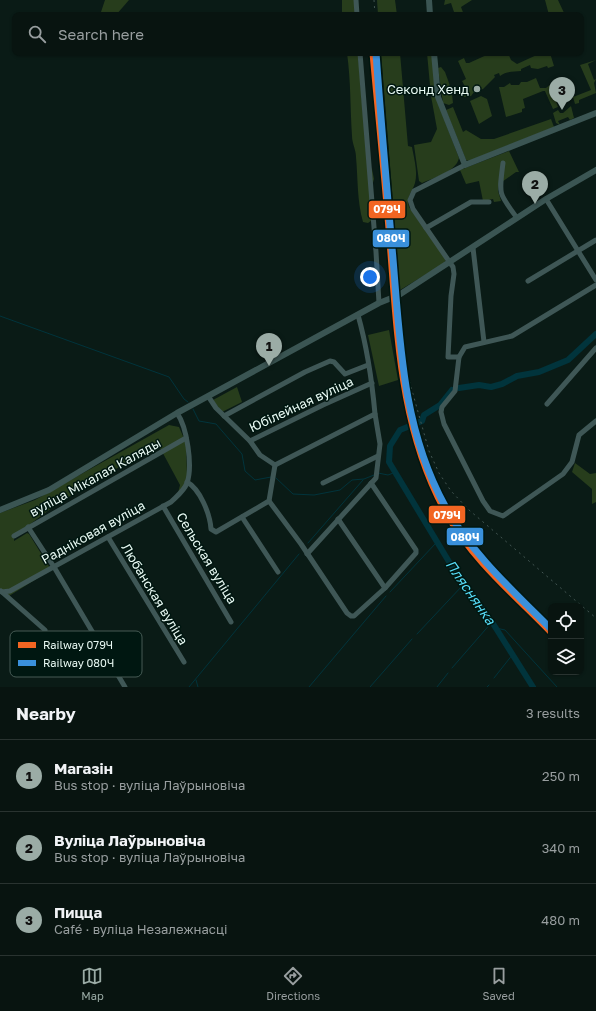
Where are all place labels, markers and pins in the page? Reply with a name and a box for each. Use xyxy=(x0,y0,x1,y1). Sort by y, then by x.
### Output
pin: 3 xyxy=(549,77,575,110)
place label: Секонд Хенд xyxy=(387,81,469,97)
marker: Секонд Хенд xyxy=(472,84,482,94)
pin: 2 xyxy=(522,171,548,204)
pin: 1 xyxy=(256,333,282,366)

